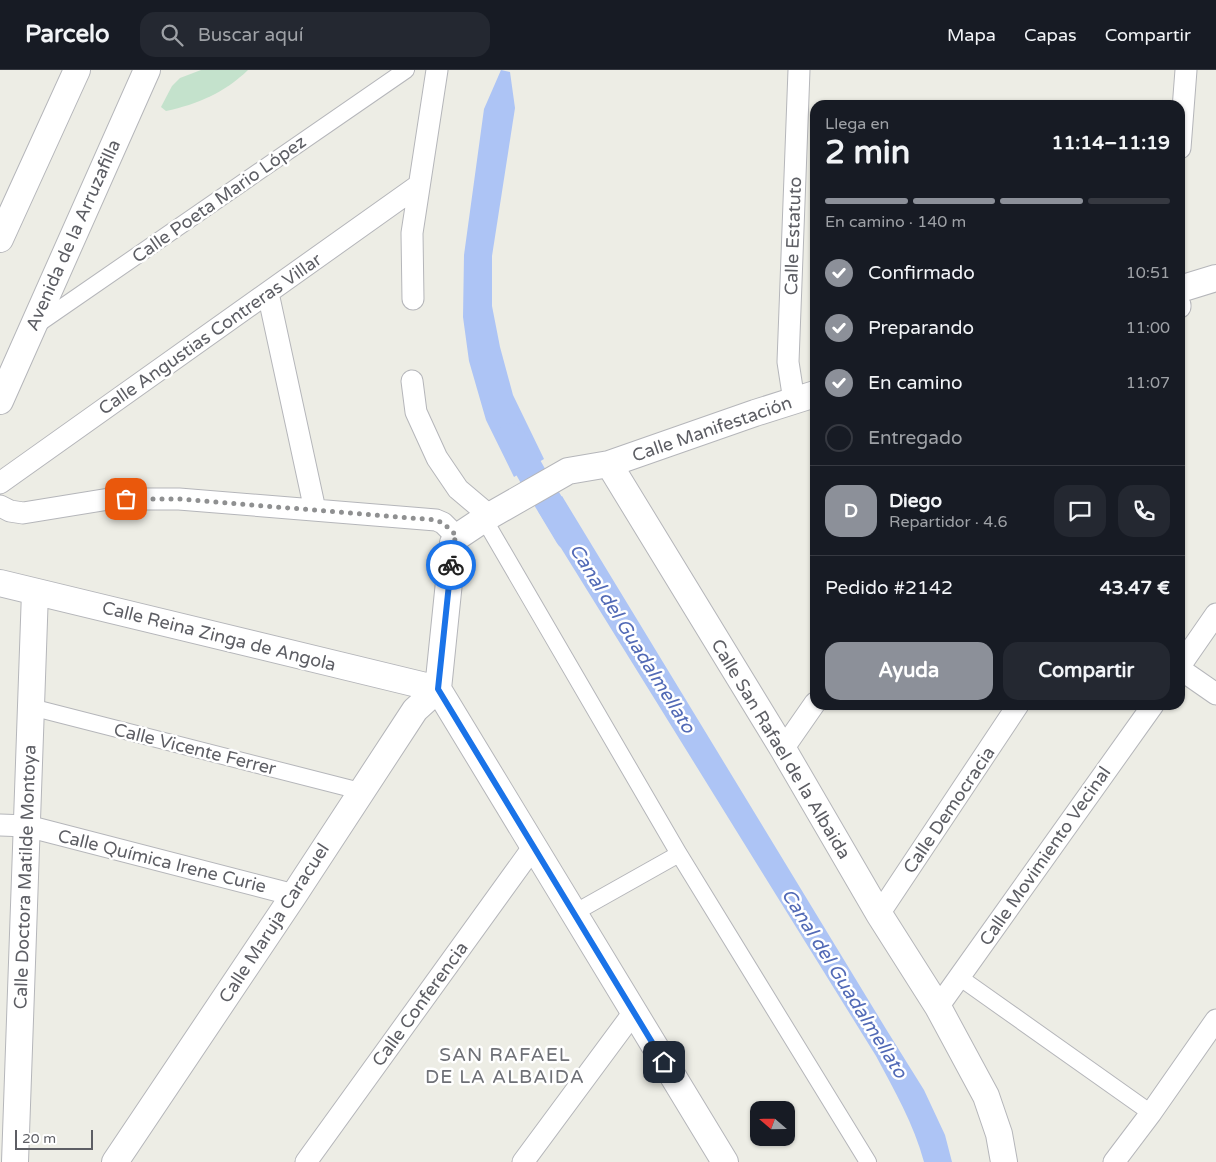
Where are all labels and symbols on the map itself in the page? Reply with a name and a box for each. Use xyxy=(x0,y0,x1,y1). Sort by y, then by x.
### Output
street label: Calle Poeta Mario López xyxy=(128,130,310,268)
street label: Avenida de la Arruzafilla xyxy=(21,136,125,334)
street label: Calle Estatuto xyxy=(780,176,806,296)
street label: Calle Angustias Contreras Villar xyxy=(94,248,326,420)
street label: Calle Manifestación xyxy=(629,391,795,467)
pin xyxy=(105,478,147,520)
courier xyxy=(426,540,476,590)
water label: Canal del Guadalmellato xyxy=(565,540,700,738)
street label: Calle Reina Zinga de Angola xyxy=(100,596,338,676)
street label: Calle San Rafael de la Albaida xyxy=(706,635,856,863)
street label: Calle Vicente Ferrer xyxy=(112,718,278,780)
street label: Calle Democracia xyxy=(898,742,1000,878)
street label: Calle Doctora Matilde Montoya xyxy=(9,744,41,1010)
street label: Calle Movimiento Vecinal xyxy=(975,762,1115,950)
street label: Calle Química Irene Curie xyxy=(55,824,269,898)
street label: Calle Maruja Caracuel xyxy=(214,839,334,1007)
water label: Canal del Guadalmellato xyxy=(777,885,912,1083)
street label: Calle Conferencia xyxy=(367,937,473,1071)
pin xyxy=(643,1041,685,1083)
district label: SAN RAFAEL DE LA ALBAIDA xyxy=(425,1044,585,1088)
north arrow xyxy=(750,1101,795,1146)
scale bar xyxy=(15,1127,92,1150)

